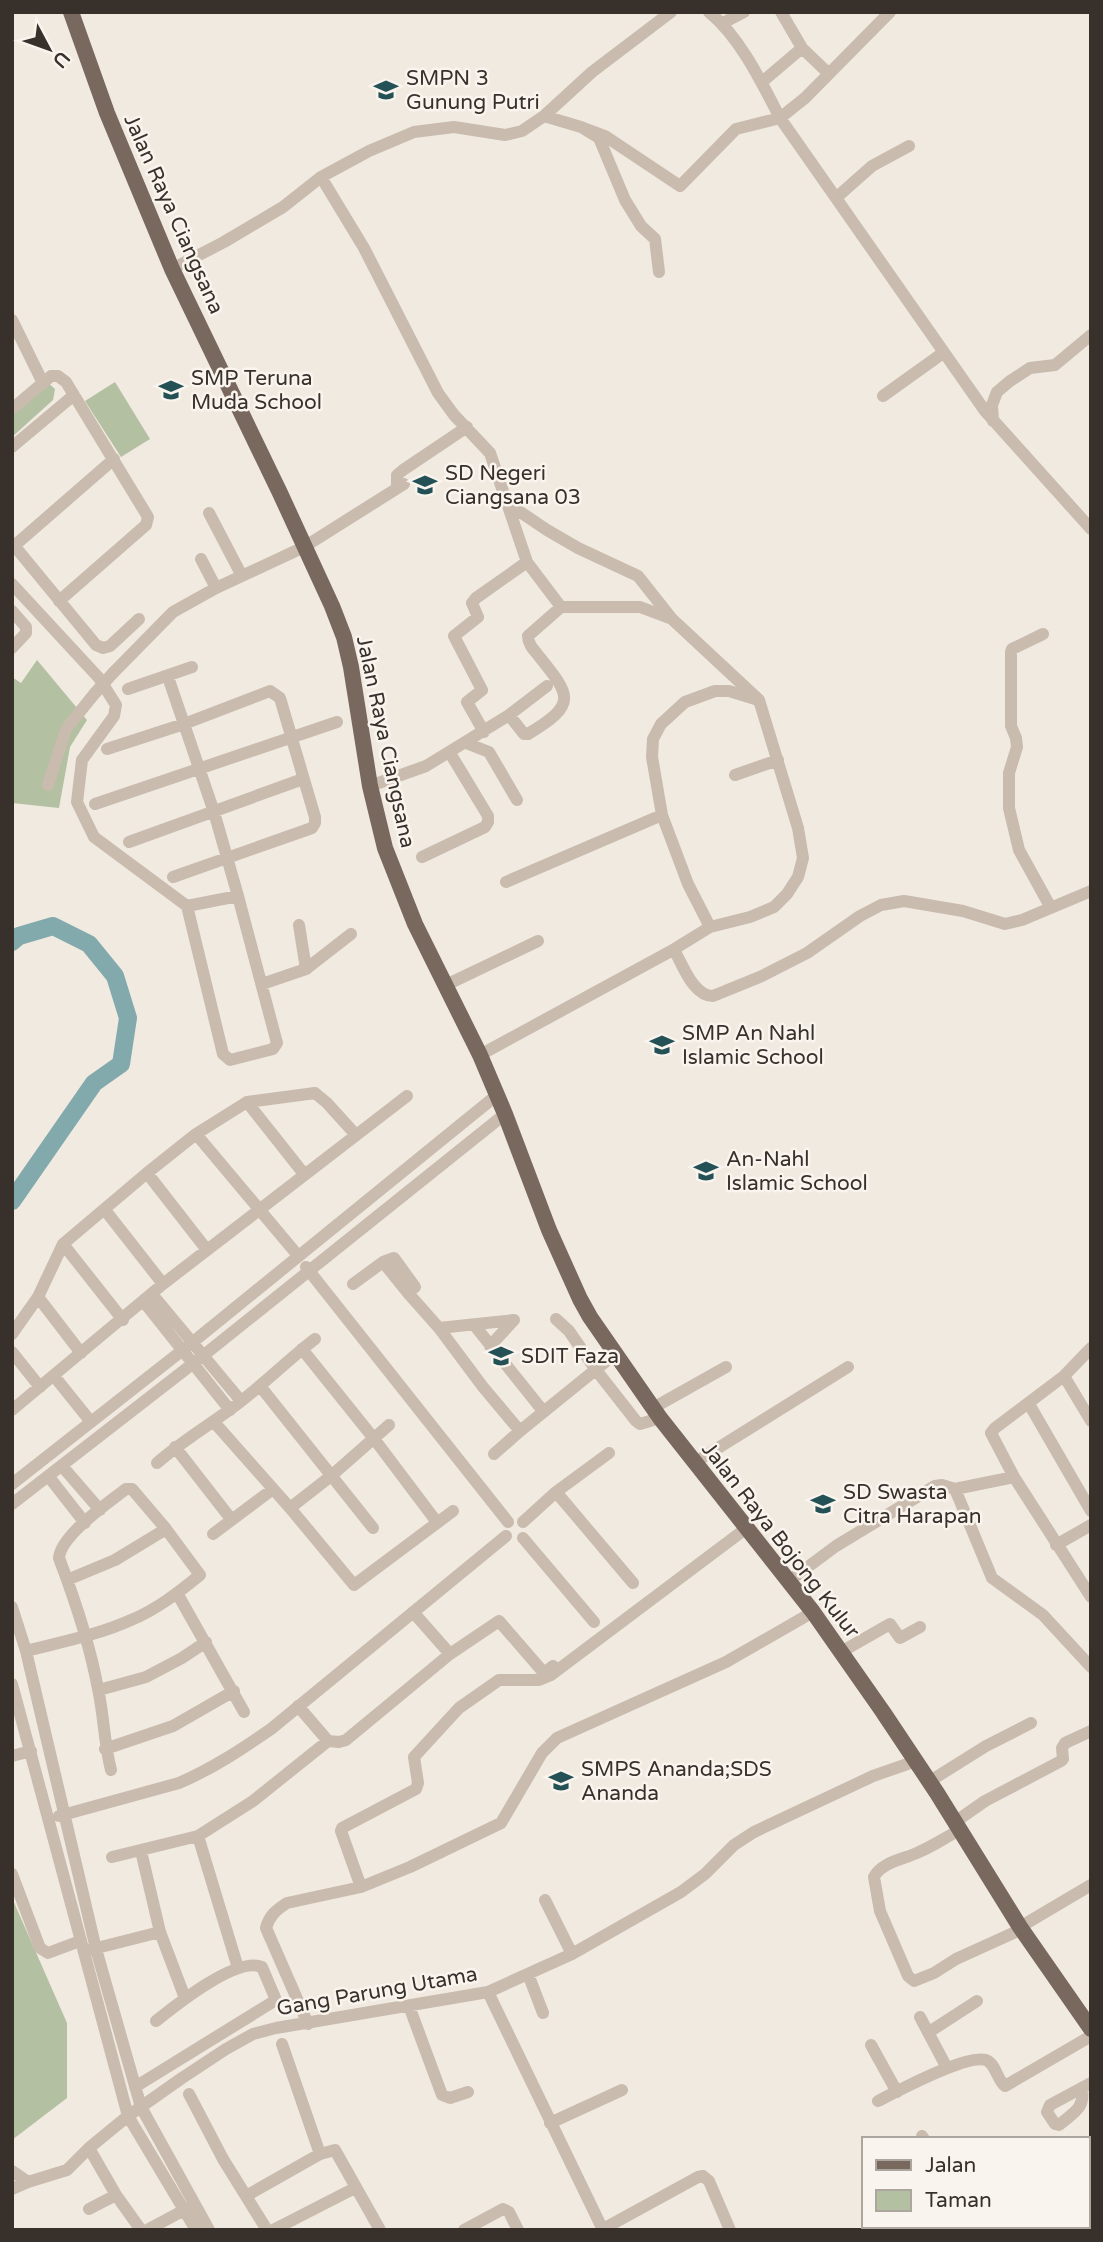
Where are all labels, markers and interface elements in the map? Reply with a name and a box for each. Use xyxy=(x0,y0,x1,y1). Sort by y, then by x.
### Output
north arrow xyxy=(14,14,84,84)
text: U xyxy=(48,47,74,72)
place label: SMPN 3 Gunung Putri xyxy=(406,66,540,115)
school or university icon: SMPN 3 Gunung Putri xyxy=(372,76,400,104)
street label: Jalan Raya Ciangsana xyxy=(118,110,229,318)
place label: SMP Teruna Muda School xyxy=(191,366,322,415)
school or university icon: SMP Teruna Muda School xyxy=(157,376,185,404)
place label: SD Negeri Ciangsana 03 xyxy=(445,461,581,510)
school or university icon: SD Negeri Ciangsana 03 xyxy=(411,471,439,499)
street label: Jalan Raya Ciangsana xyxy=(351,634,420,850)
place label: SMP An Nahl Islamic School xyxy=(682,1021,824,1070)
school or university icon: SMP An Nahl Islamic School xyxy=(648,1031,676,1059)
place label: An-Nahl Islamic School xyxy=(726,1147,868,1196)
school or university icon: An-Nahl Islamic School xyxy=(692,1157,720,1185)
school or university icon: SDIT Faza xyxy=(487,1342,515,1370)
place label: SDIT Faza xyxy=(521,1344,619,1369)
street label: Jalan Raya Bojong Kulur xyxy=(696,1437,865,1643)
place label: SD Swasta Citra Harapan xyxy=(843,1480,982,1529)
school or university icon: SD Swasta Citra Harapan xyxy=(809,1490,837,1518)
place label: SMPS Ananda;SDS Ananda xyxy=(581,1757,772,1806)
school or university icon: SMPS Ananda;SDS Ananda xyxy=(547,1767,575,1795)
street label: Gang Parung Utama xyxy=(275,1962,479,2021)
legend xyxy=(862,2137,1089,2228)
text: Jalan xyxy=(925,2153,976,2178)
text: Taman xyxy=(925,2188,992,2213)

